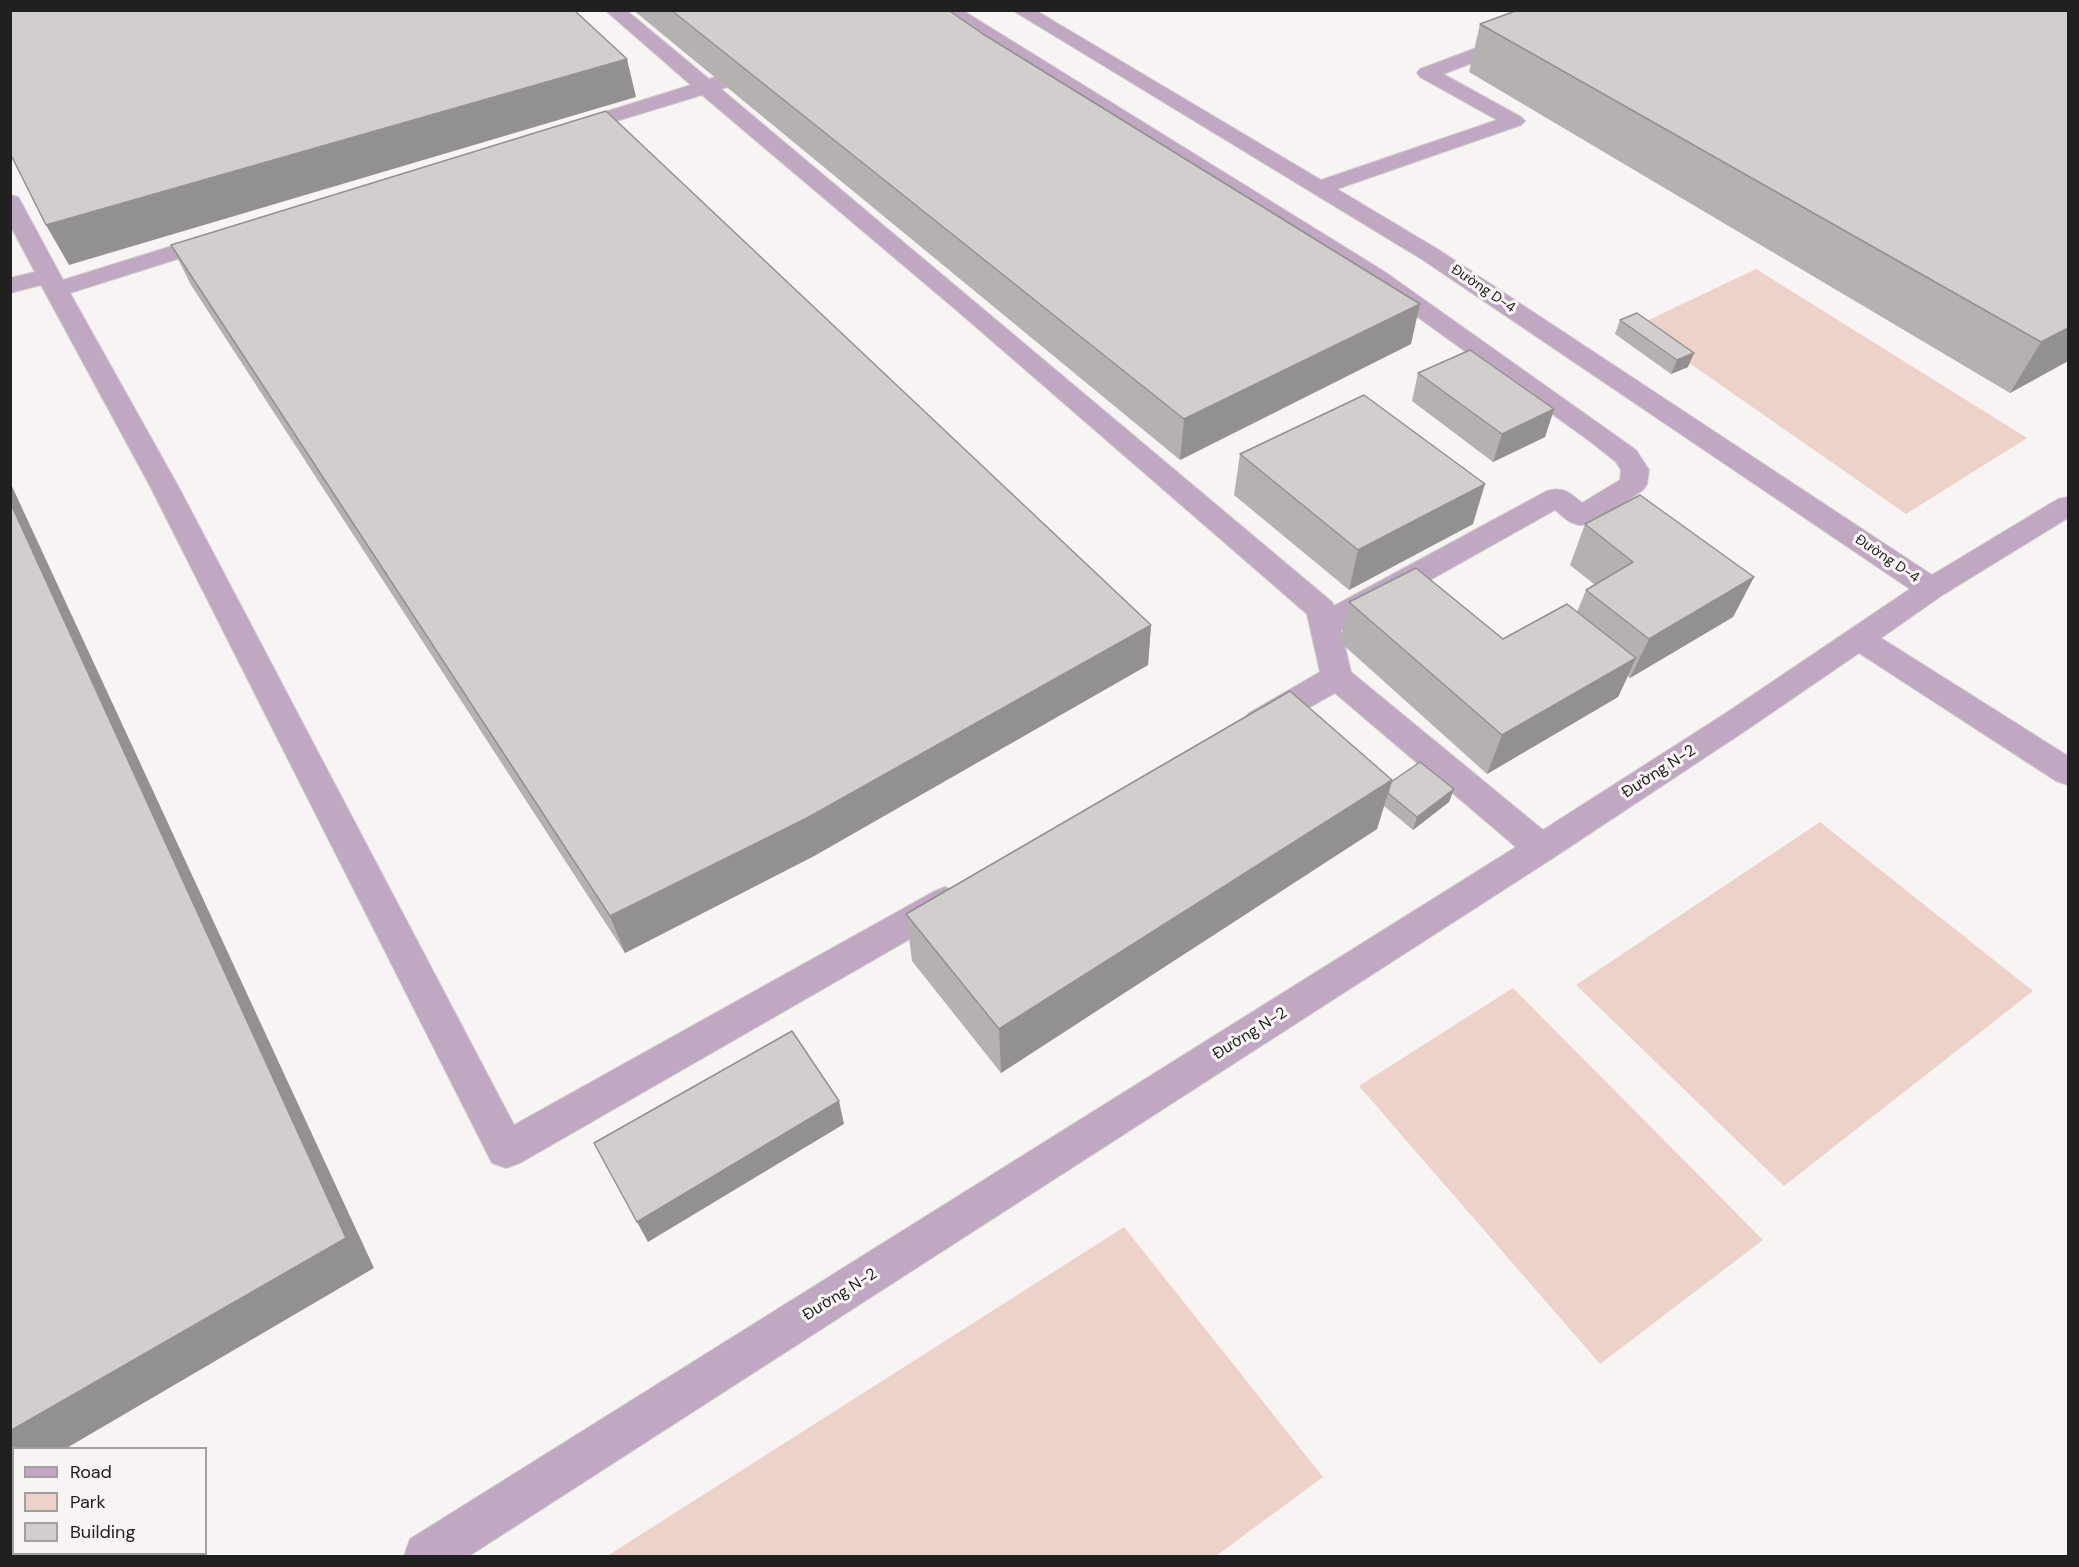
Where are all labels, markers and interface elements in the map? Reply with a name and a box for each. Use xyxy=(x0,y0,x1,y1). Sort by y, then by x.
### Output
street label: Đường D-4 xyxy=(1448,261,1518,317)
street label: Đường D-4 xyxy=(1852,531,1922,587)
street label: Đường N-2 xyxy=(1619,741,1699,803)
street label: Đường N-2 xyxy=(1209,1004,1291,1064)
street label: Đường N-2 xyxy=(799,1265,881,1325)
legend xyxy=(12,1447,207,1555)
text: Road xyxy=(70,1460,112,1484)
text: Park xyxy=(70,1490,106,1514)
text: Building xyxy=(70,1520,135,1544)

